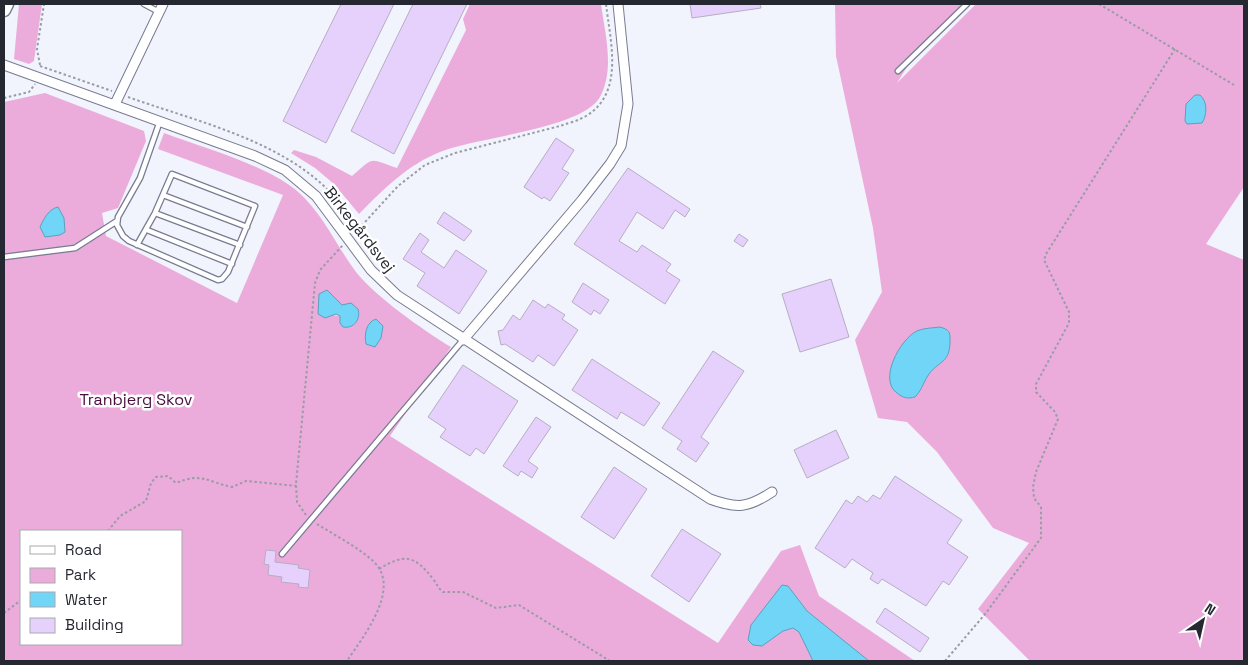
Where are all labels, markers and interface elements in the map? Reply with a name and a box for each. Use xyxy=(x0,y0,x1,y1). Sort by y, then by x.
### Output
street label: Birkegårdsvej xyxy=(319,182,400,277)
park label: Tranbjerg Skov xyxy=(80,389,193,410)
legend xyxy=(20,530,182,645)
text: Road xyxy=(65,540,102,559)
text: Park xyxy=(65,565,96,584)
text: Water xyxy=(65,590,108,609)
north arrow xyxy=(1178,595,1228,645)
text: N xyxy=(1201,599,1219,619)
text: Building xyxy=(65,615,124,634)

